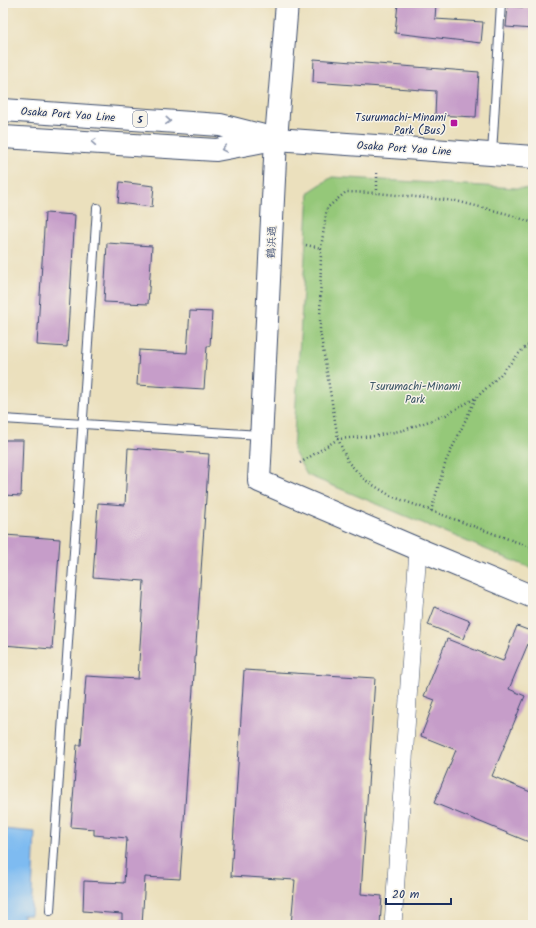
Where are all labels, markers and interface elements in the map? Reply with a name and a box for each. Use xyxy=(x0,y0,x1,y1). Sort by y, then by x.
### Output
street label: Osaka Port Yao Line xyxy=(20,103,116,127)
place label: Tsurumachi-Minami Park (Bus) xyxy=(355,109,446,140)
road number: 5 xyxy=(133,111,147,127)
one-way arrow xyxy=(165,117,171,126)
marker: Tsurumachi-Minami Park (Bus) xyxy=(449,118,459,128)
street label: Osaka Port Yao Line xyxy=(356,137,452,161)
one-way arrow xyxy=(91,138,97,147)
one-way arrow xyxy=(220,144,227,152)
street label: 鶴浜通 xyxy=(262,225,282,259)
park label: Tsurumachi-Minami Park xyxy=(370,378,461,409)
scale bar xyxy=(386,880,451,906)
text: 20 m xyxy=(392,885,420,904)

